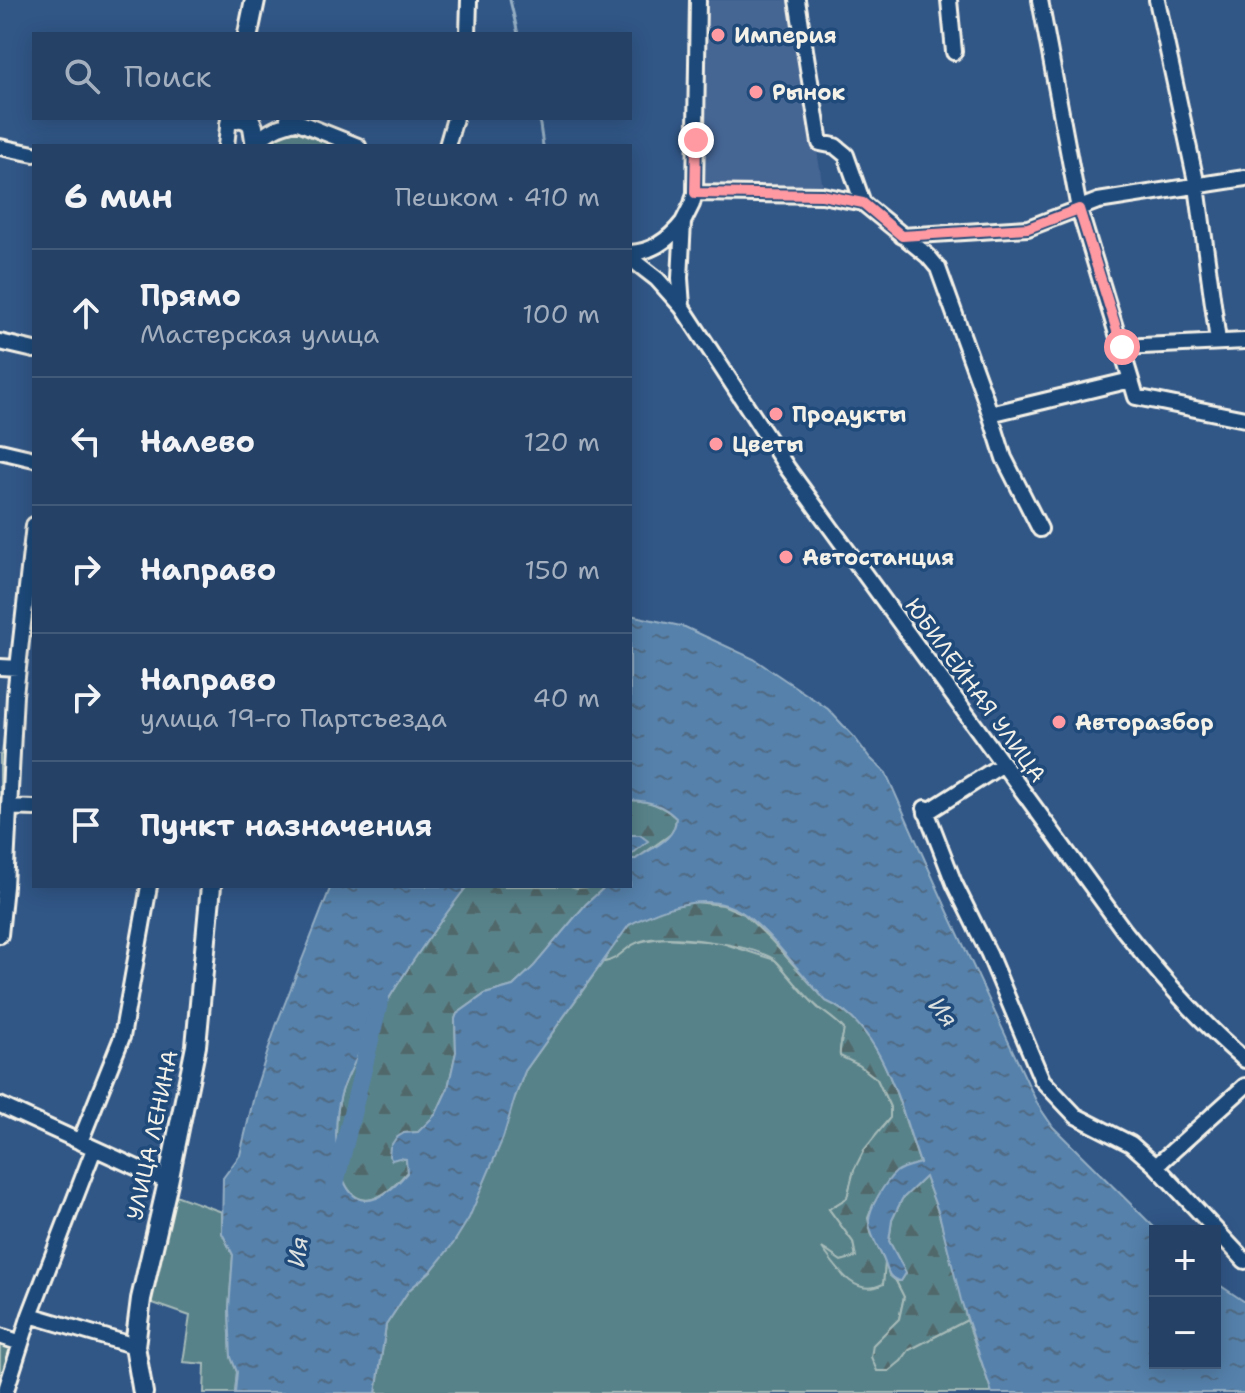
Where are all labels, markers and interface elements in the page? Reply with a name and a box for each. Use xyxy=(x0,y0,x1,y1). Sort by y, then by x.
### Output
place label: Империя xyxy=(734,21,837,50)
marker: Империя xyxy=(709,26,727,44)
search box xyxy=(32,32,632,120)
icon: search xyxy=(60,54,104,98)
text: Поиск xyxy=(124,56,212,97)
place label: Рынок xyxy=(772,78,846,107)
marker: Рынок xyxy=(747,83,765,101)
route end xyxy=(678,122,714,158)
text: 6 мин xyxy=(64,173,173,219)
text: Пешком · 410 m xyxy=(395,179,600,214)
text: Прямо xyxy=(140,275,241,316)
icon: ahead xyxy=(64,291,108,335)
text: 100 m xyxy=(522,296,600,331)
text: Мастерская улица xyxy=(140,316,379,351)
route start xyxy=(1104,329,1140,365)
place label: Продукты xyxy=(792,400,906,429)
marker: Продукты xyxy=(767,405,785,423)
icon: left xyxy=(64,419,108,463)
text: Налево xyxy=(140,421,255,462)
text: 120 m xyxy=(524,424,600,459)
place label: Цветы xyxy=(732,430,804,459)
marker: Цветы xyxy=(707,435,725,453)
place label: Автостанция xyxy=(802,543,954,572)
icon: right xyxy=(64,547,108,591)
marker: Автостанция xyxy=(777,548,795,566)
text: Направо xyxy=(140,549,276,590)
text: 150 m xyxy=(524,552,600,587)
street label: ЮБИЛЕЙНАЯ УЛИЦА xyxy=(899,592,1052,788)
text: Направо xyxy=(140,659,276,700)
icon: right xyxy=(64,675,108,719)
text: 40 m xyxy=(533,680,600,715)
text: улица 19-го Партсъезда xyxy=(140,700,447,735)
place label: Авторазбор xyxy=(1075,708,1214,737)
marker: Авторазбор xyxy=(1050,713,1068,731)
icon: arrive xyxy=(64,803,108,847)
text: Пункт назначения xyxy=(140,805,432,846)
water label: Ия xyxy=(921,990,965,1034)
street label: УЛИЦА ЛЕНИНА xyxy=(120,1048,185,1223)
map controls xyxy=(1149,1225,1221,1369)
button: + xyxy=(1149,1225,1221,1297)
water label: Ия xyxy=(280,1235,316,1269)
button: − xyxy=(1149,1297,1221,1369)

